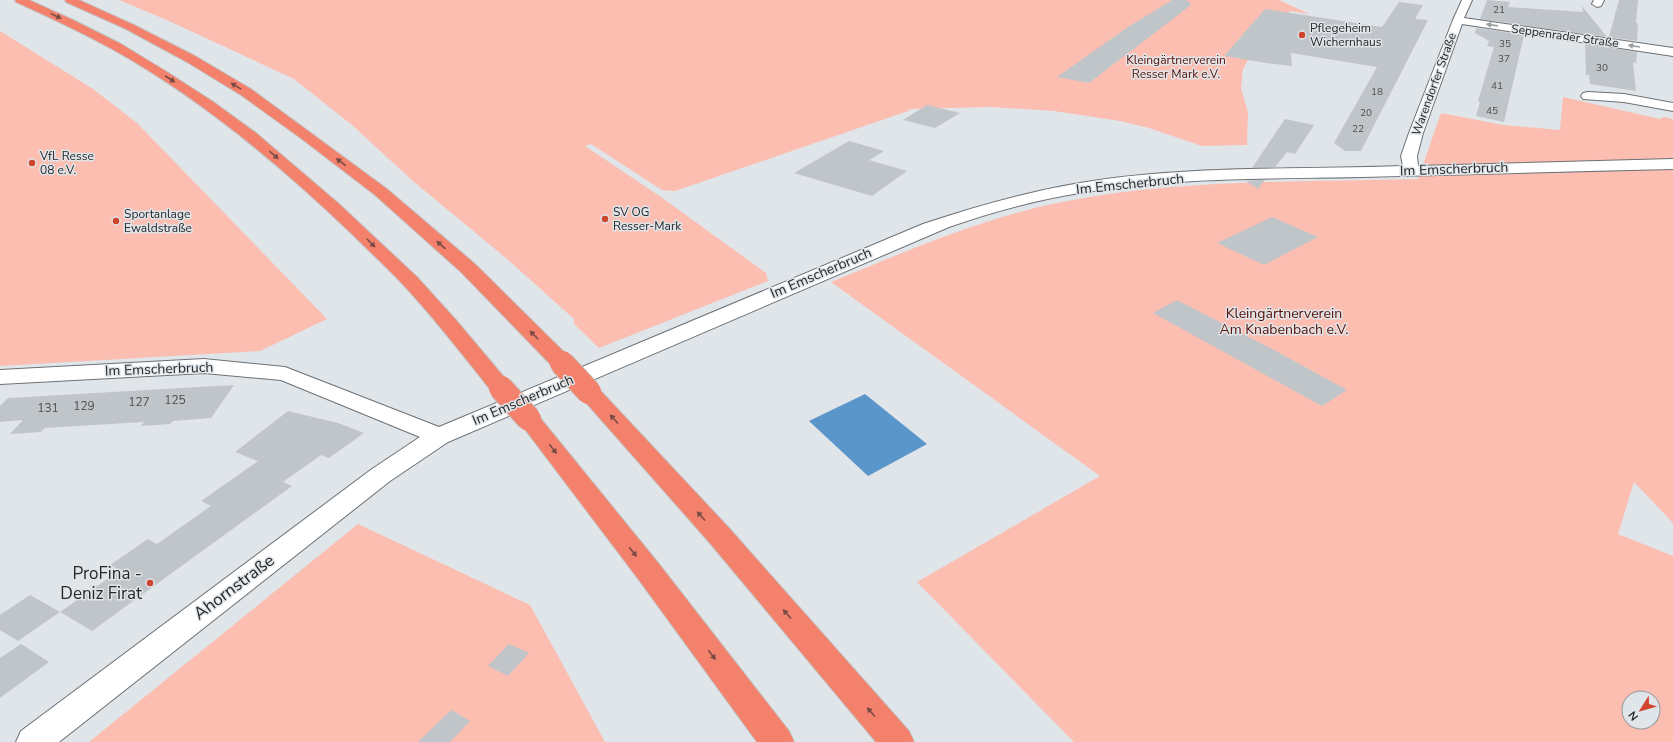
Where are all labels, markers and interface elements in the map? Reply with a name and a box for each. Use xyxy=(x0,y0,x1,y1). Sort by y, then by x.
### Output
house number: 21 xyxy=(1493,3,1505,17)
one-way arrow xyxy=(50,13,61,19)
place label: Pflegeheim Wichernhaus xyxy=(1310,20,1382,50)
street label: Seppenrader Straße xyxy=(1510,21,1620,51)
one-way arrow xyxy=(1486,22,1498,28)
marker: Pflegeheim Wichernhaus xyxy=(1297,30,1307,40)
street label: Warendorfer Straße xyxy=(1408,30,1460,138)
house number: 35 xyxy=(1499,37,1511,51)
one-way arrow xyxy=(1628,43,1641,49)
park label: Kleingärtnerverein Resser Mark e.V. xyxy=(1126,52,1226,82)
house number: 37 xyxy=(1498,52,1510,66)
house number: 30 xyxy=(1596,61,1608,75)
one-way arrow xyxy=(164,75,175,83)
house number: 41 xyxy=(1491,79,1503,93)
one-way arrow xyxy=(231,82,241,90)
house number: 18 xyxy=(1371,85,1383,99)
house number: 45 xyxy=(1486,104,1498,118)
house number: 20 xyxy=(1360,106,1372,120)
house number: 22 xyxy=(1352,122,1364,136)
place label: VfL Resse 08 e.V. xyxy=(39,148,94,178)
one-way arrow xyxy=(269,151,280,160)
one-way arrow xyxy=(336,157,347,166)
marker: VfL Resse 08 e.V. xyxy=(27,158,37,168)
street label: Im Emscherbruch xyxy=(1399,158,1509,180)
street label: Im Emscherbruch xyxy=(1075,169,1185,199)
place label: SV OG Resser-Mark xyxy=(613,204,682,234)
place label: Sportanlage Ewaldstraße xyxy=(124,206,192,236)
marker: SV OG Resser-Mark xyxy=(600,214,610,224)
marker: Sportanlage Ewaldstraße xyxy=(111,216,121,226)
one-way arrow xyxy=(366,238,376,247)
one-way arrow xyxy=(436,240,446,249)
street label: Im Emscherbruch xyxy=(767,243,875,303)
park label: Kleingärtnerverein Am Knabenbach e.V. xyxy=(1219,304,1349,339)
one-way arrow xyxy=(529,330,539,340)
street label: Im Emscherbruch xyxy=(104,358,214,380)
street label: Im Emscherbruch xyxy=(469,370,577,430)
house number: 125 xyxy=(164,392,186,408)
house number: 127 xyxy=(128,394,150,410)
house number: 129 xyxy=(73,398,95,414)
house number: 131 xyxy=(37,400,59,416)
one-way arrow xyxy=(610,415,619,424)
one-way arrow xyxy=(549,444,557,455)
one-way arrow xyxy=(697,510,706,521)
one-way arrow xyxy=(629,546,638,557)
street label: Ahornstraße xyxy=(189,549,279,625)
place label: ProFina - Deniz Firat xyxy=(60,562,143,605)
marker: ProFina - Deniz Firat xyxy=(145,578,155,588)
one-way arrow xyxy=(782,608,791,619)
one-way arrow xyxy=(708,650,716,661)
north arrow xyxy=(1621,690,1661,730)
one-way arrow xyxy=(867,707,876,718)
text: N xyxy=(1625,708,1642,724)

